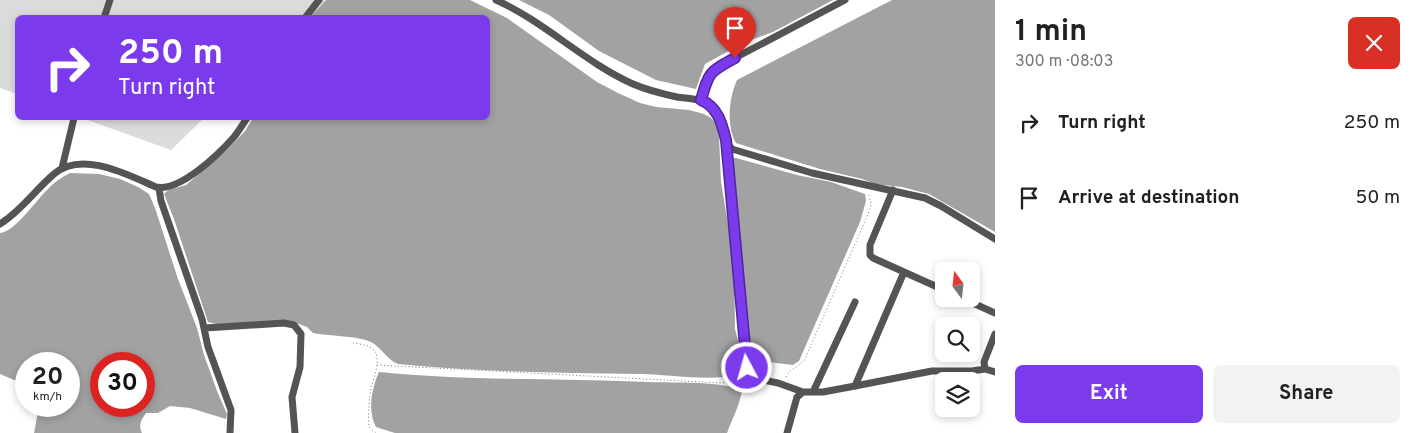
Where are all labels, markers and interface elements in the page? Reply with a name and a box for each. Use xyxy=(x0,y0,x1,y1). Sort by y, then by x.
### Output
pin xyxy=(714,7,756,58)
icon: arrive xyxy=(721,14,749,42)
text: 1 min xyxy=(1015,14,1087,51)
button: close xyxy=(1348,17,1400,69)
text: 250 m xyxy=(118,32,223,76)
icon: right xyxy=(35,35,100,100)
text: 300 m · 08:03 xyxy=(1015,52,1113,72)
text: Turn right xyxy=(118,75,215,102)
icon: right xyxy=(1015,109,1043,137)
text: Turn right xyxy=(1058,111,1146,135)
text: 250 m xyxy=(1344,111,1400,135)
icon: arrive xyxy=(1015,184,1043,212)
text: Arrive at destination xyxy=(1058,186,1239,210)
text: 50 m xyxy=(1355,186,1400,210)
north arrow xyxy=(935,262,980,308)
map controls xyxy=(935,262,980,417)
button: search xyxy=(935,317,980,362)
position arrow xyxy=(720,341,772,393)
speed limit sign: 30 xyxy=(90,352,155,417)
text: 20 xyxy=(32,362,63,394)
button: Exit xyxy=(1015,365,1203,423)
button: Share xyxy=(1213,365,1400,423)
button: layers xyxy=(935,372,980,417)
text: km/h xyxy=(33,389,62,405)

